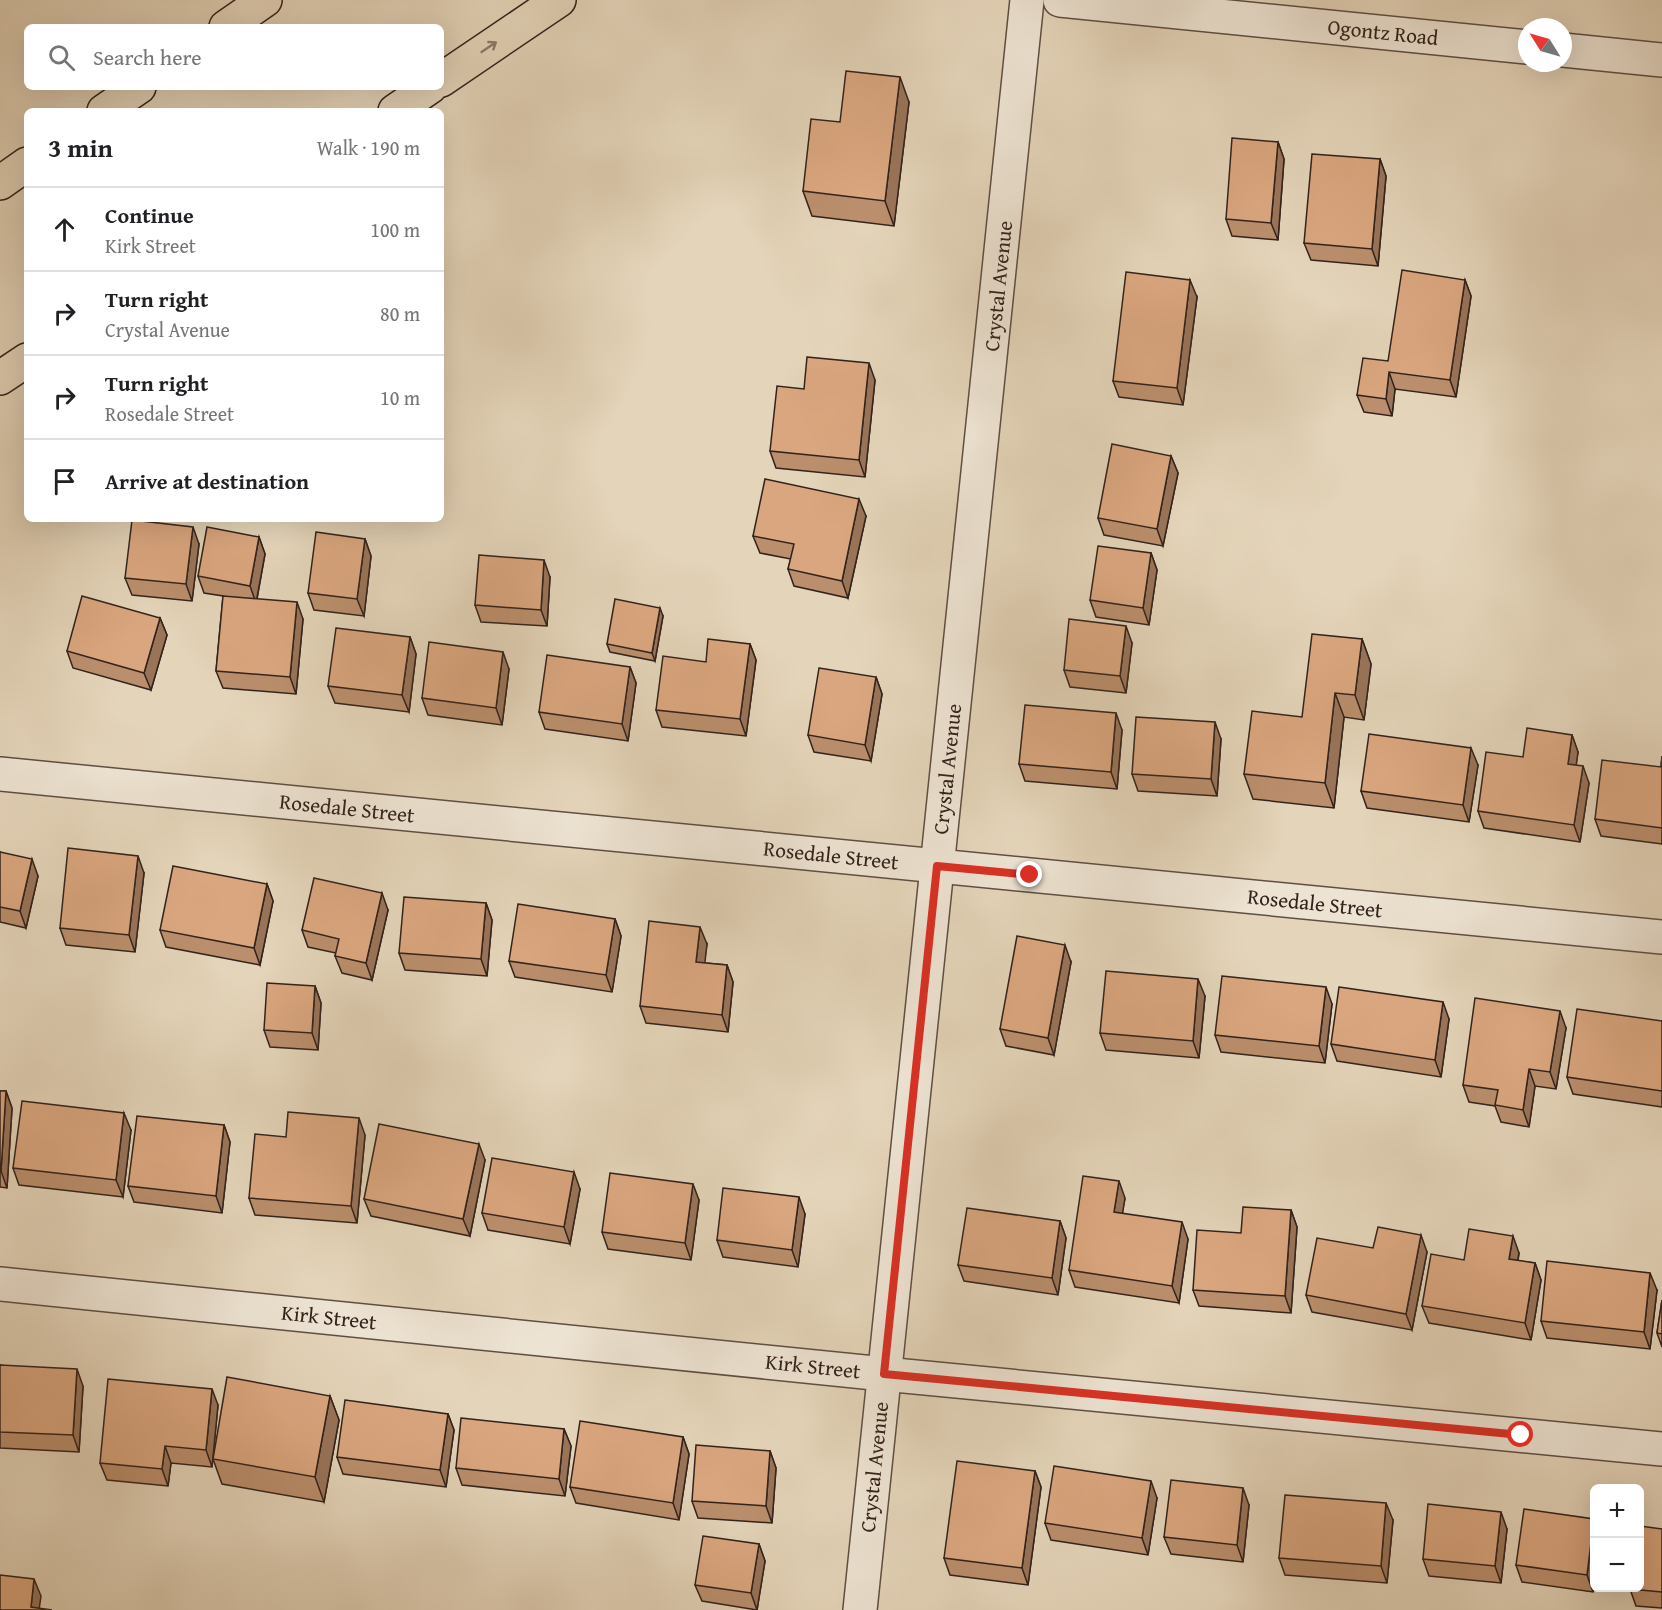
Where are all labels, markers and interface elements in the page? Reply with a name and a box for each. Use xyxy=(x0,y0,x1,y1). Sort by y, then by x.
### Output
street label: Ogontz Road xyxy=(1326,11,1441,53)
north arrow xyxy=(1518,18,1572,72)
search box xyxy=(24,24,444,90)
icon: search xyxy=(45,41,78,74)
text: Search here xyxy=(93,41,202,73)
one-way arrow xyxy=(481,41,497,53)
text: 3 min xyxy=(48,128,113,167)
text: Walk · 190 m xyxy=(317,133,420,162)
text: Continue xyxy=(105,199,194,231)
icon: ahead xyxy=(48,213,81,246)
text: 100 m xyxy=(370,215,420,244)
street label: Crystal Avenue xyxy=(976,219,1020,353)
text: Kirk Street xyxy=(105,231,196,260)
text: Turn right xyxy=(105,283,208,315)
icon: right xyxy=(48,297,81,330)
text: 80 m xyxy=(380,299,420,328)
text: Crystal Avenue xyxy=(105,315,230,344)
text: Turn right xyxy=(105,367,208,399)
icon: right xyxy=(48,381,81,414)
text: 10 m xyxy=(380,383,420,412)
text: Rosedale Street xyxy=(105,399,234,428)
icon: arrive xyxy=(48,465,81,498)
text: Arrive at destination xyxy=(105,465,309,497)
street label: Crystal Avenue xyxy=(925,702,969,836)
street label: Rosedale Street xyxy=(278,785,417,831)
street label: Rosedale Street xyxy=(762,832,901,878)
route end xyxy=(1016,861,1042,887)
street label: Rosedale Street xyxy=(1246,880,1385,926)
street label: Kirk Street xyxy=(280,1297,379,1337)
street label: Kirk Street xyxy=(764,1346,863,1386)
street label: Crystal Avenue xyxy=(852,1400,896,1534)
route start xyxy=(1507,1421,1533,1447)
map controls xyxy=(1590,1484,1644,1592)
button: + xyxy=(1590,1484,1644,1538)
button: − xyxy=(1590,1538,1644,1592)

